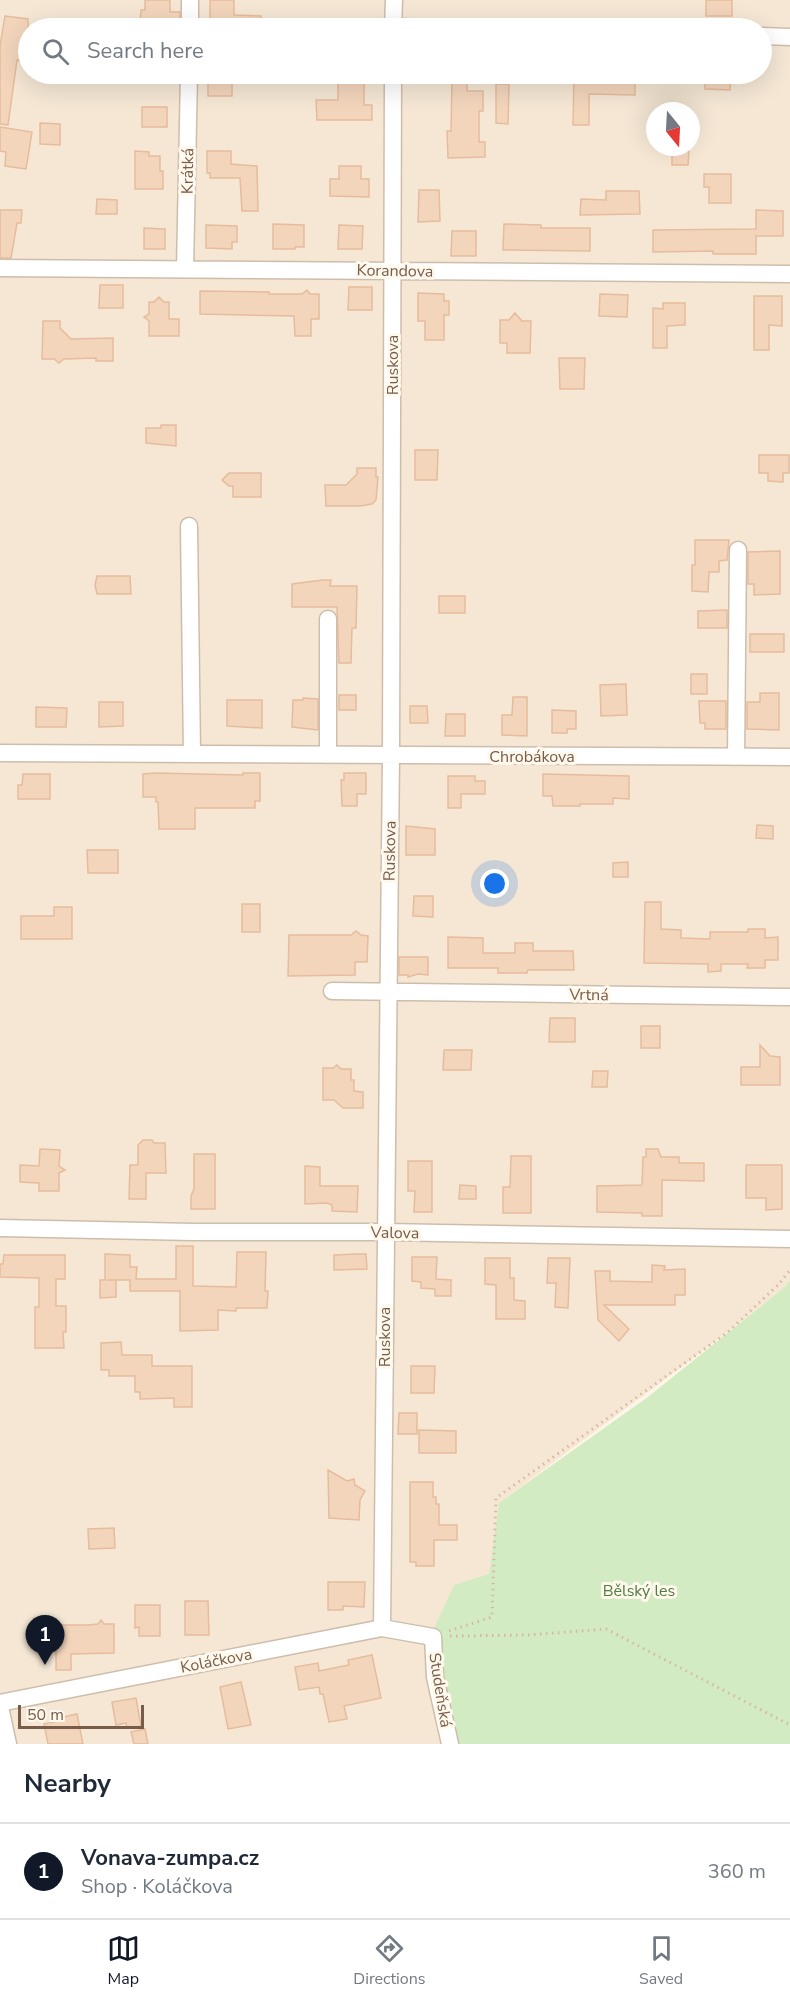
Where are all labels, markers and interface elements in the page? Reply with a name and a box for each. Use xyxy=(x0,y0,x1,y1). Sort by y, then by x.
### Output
search box xyxy=(18,18,772,84)
icon: search xyxy=(39,35,72,68)
text: Search here xyxy=(87,36,204,66)
north arrow xyxy=(646,102,700,156)
street label: Krátká xyxy=(177,148,199,194)
street label: Korandova xyxy=(356,259,433,283)
street label: Ruskova xyxy=(382,335,404,395)
street label: Chrobákova xyxy=(489,746,575,768)
street label: Ruskova xyxy=(378,821,402,881)
your location xyxy=(480,869,509,898)
street label: Vrtná xyxy=(568,984,609,1006)
street label: Valova xyxy=(369,1222,419,1244)
street label: Ruskova xyxy=(374,1307,396,1367)
park label: Bělský les xyxy=(603,1580,675,1602)
pin: 1 xyxy=(26,1616,64,1665)
street label: Koláčkova xyxy=(179,1643,254,1679)
street label: Studeňská xyxy=(423,1651,457,1729)
scale bar xyxy=(18,1702,144,1730)
text: 50 m xyxy=(27,1704,64,1726)
text: Nearby xyxy=(24,1766,111,1801)
text: Vonava-zumpa.cz xyxy=(81,1843,259,1873)
text: 1 xyxy=(38,1858,50,1885)
text: 360 m xyxy=(708,1858,766,1885)
text: Shop · Koláčkova xyxy=(81,1873,233,1900)
tab: Map xyxy=(107,1932,140,1990)
tab: Directions xyxy=(353,1932,425,1990)
tab: Saved xyxy=(639,1932,683,1990)

